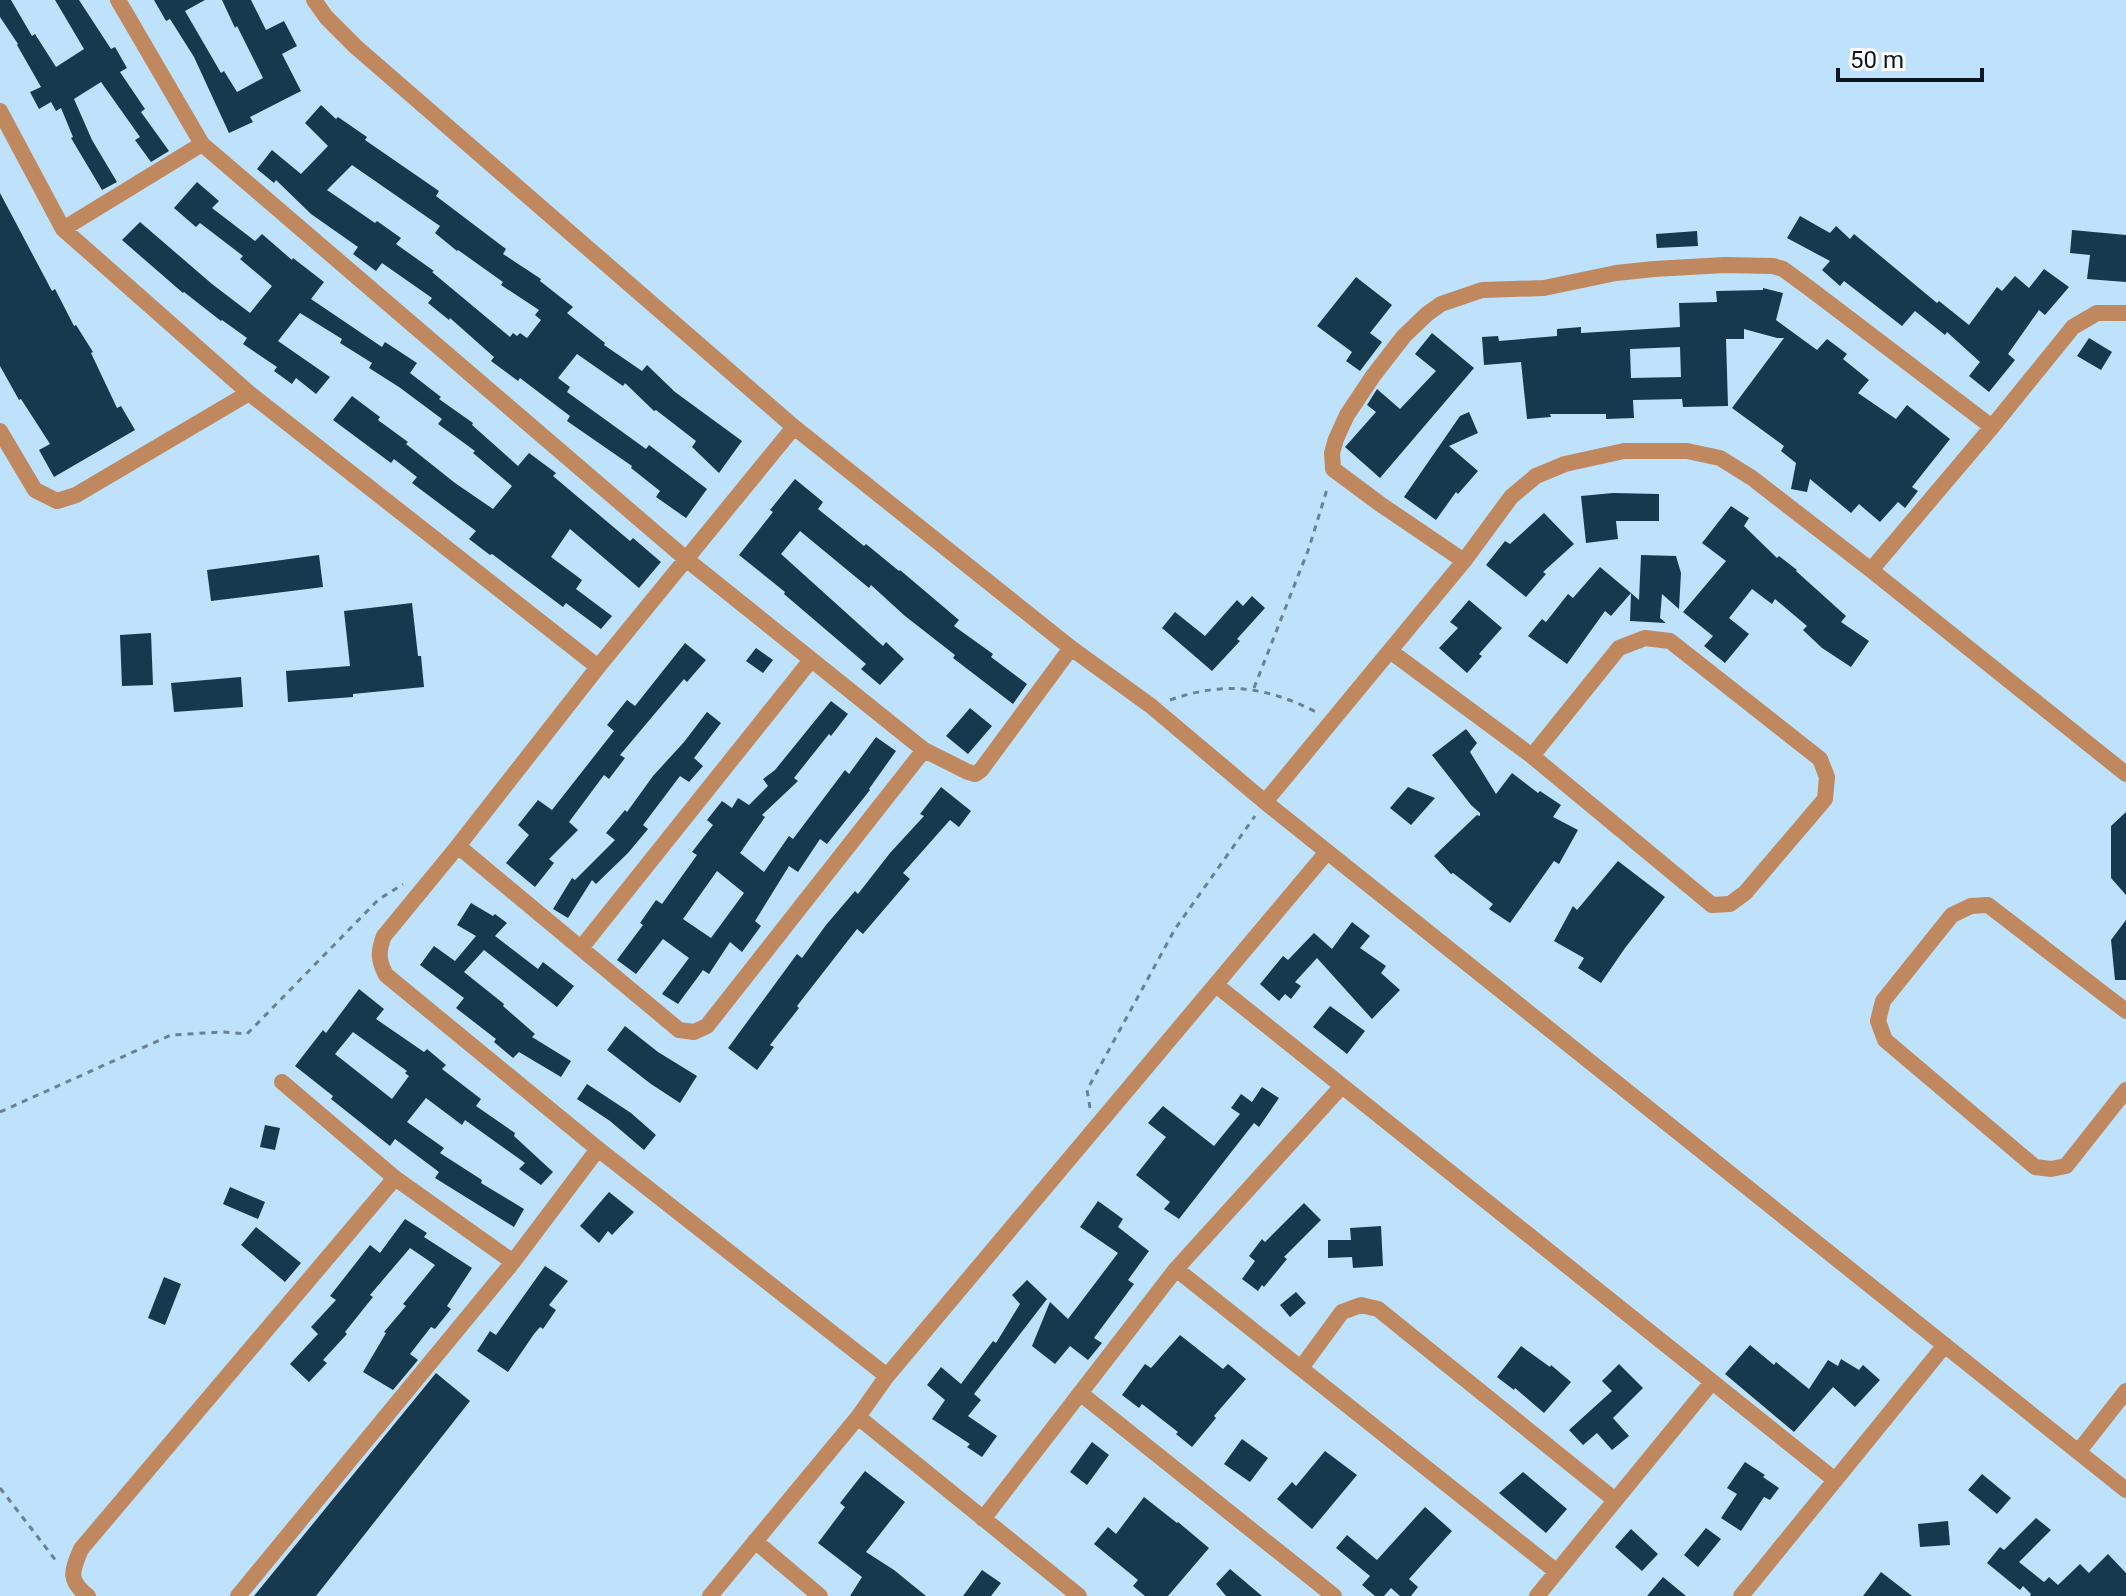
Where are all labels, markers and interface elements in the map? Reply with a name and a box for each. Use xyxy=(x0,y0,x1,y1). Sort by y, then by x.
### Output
scale bar xyxy=(1838,32,1982,82)
text: 50 m xyxy=(1850,46,1904,74)

